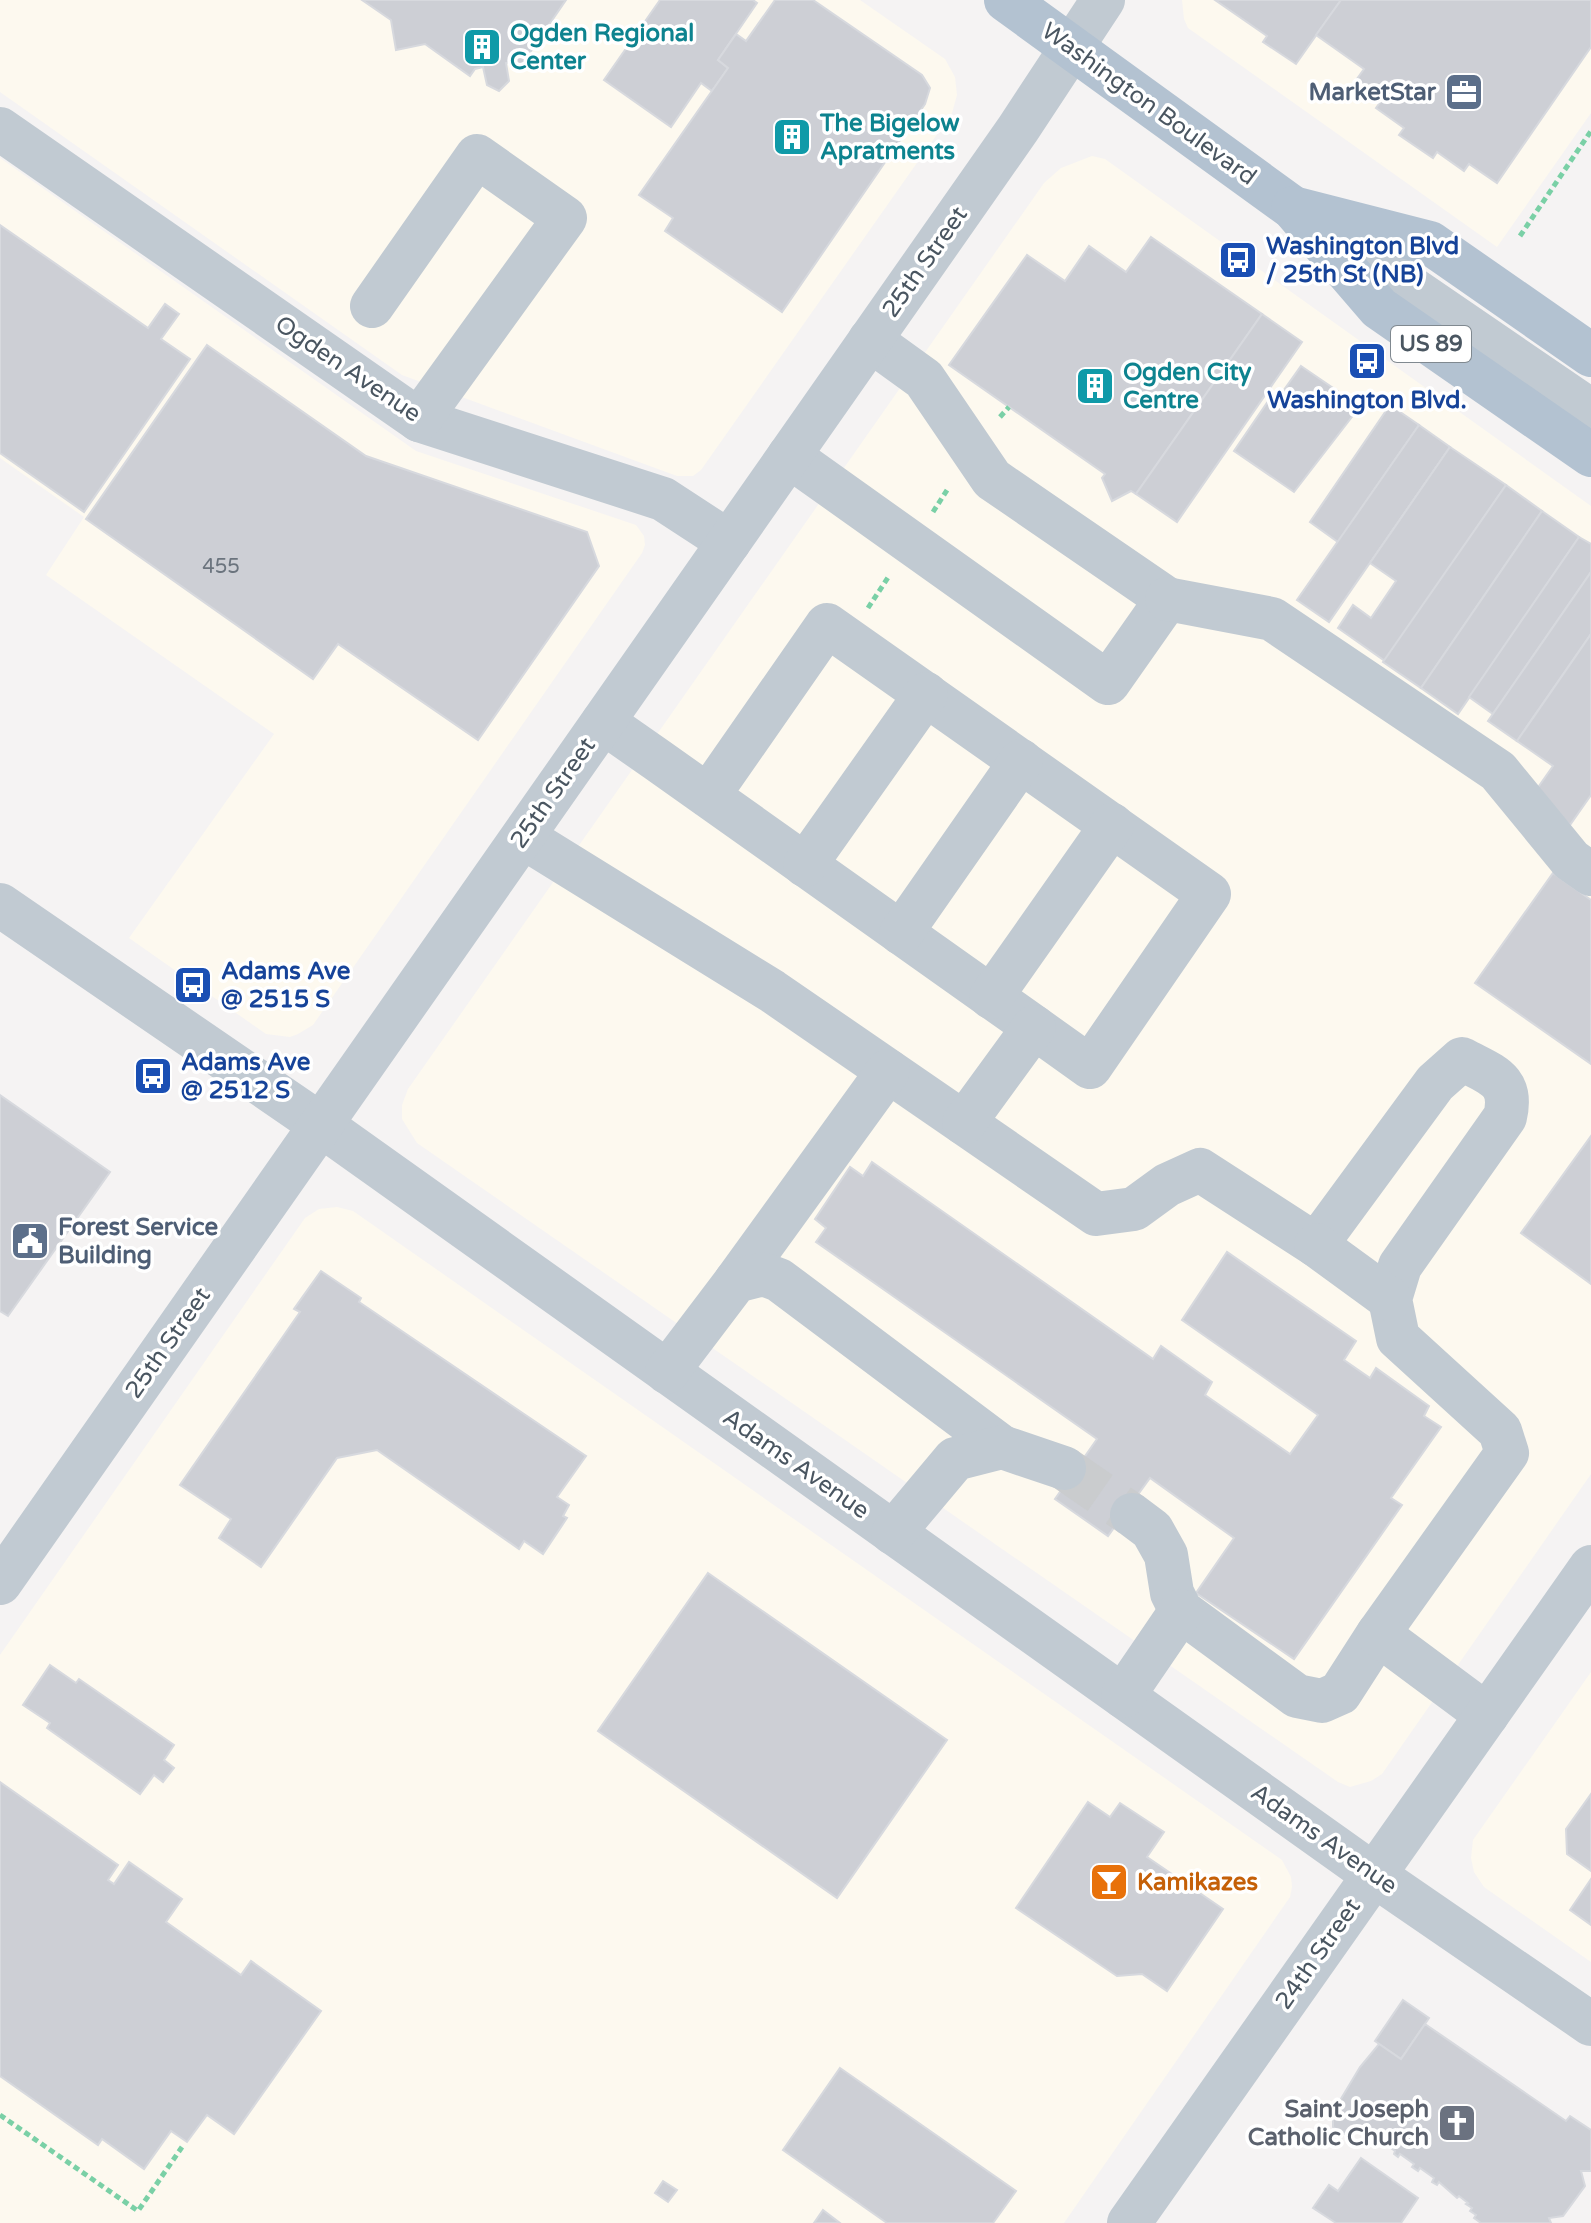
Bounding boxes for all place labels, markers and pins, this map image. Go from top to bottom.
place label: Ogden Regional Center [510,19,694,76]
building icon: Ogden Regional Center [461,26,503,68]
office icon: MarketStar [1443,71,1485,113]
place label: MarketStar [1308,78,1437,107]
place label: The Bigelow Apratments [819,109,959,166]
building icon: The Bigelow Apratments [771,116,813,158]
place label: Washington Blvd / 25th St (NB) [1266,232,1459,289]
bus stop icon: Washington Blvd / 25th St (NB) [1217,239,1259,281]
bus stop icon: Washington Blvd. [1346,340,1388,382]
place label: Ogden City Centre [1123,358,1251,415]
building icon: Ogden City Centre [1074,365,1116,407]
place label: Washington Blvd. [1267,386,1467,415]
place label: Adams Ave @ 2515 S [221,957,351,1014]
bus stop icon: Adams Ave @ 2515 S [172,964,214,1006]
place label: Adams Ave @ 2512 S [181,1048,311,1105]
bus stop icon: Adams Ave @ 2512 S [132,1055,174,1097]
place label: Forest Service Building [58,1213,218,1270]
public building icon: Forest Service Building [9,1220,51,1262]
bar icon: Kamikazes [1088,1861,1130,1903]
place label: Kamikazes [1137,1868,1258,1897]
place label: Saint Joseph Catholic Church [1248,2095,1429,2152]
church icon: Saint Joseph Catholic Church [1436,2102,1478,2144]

